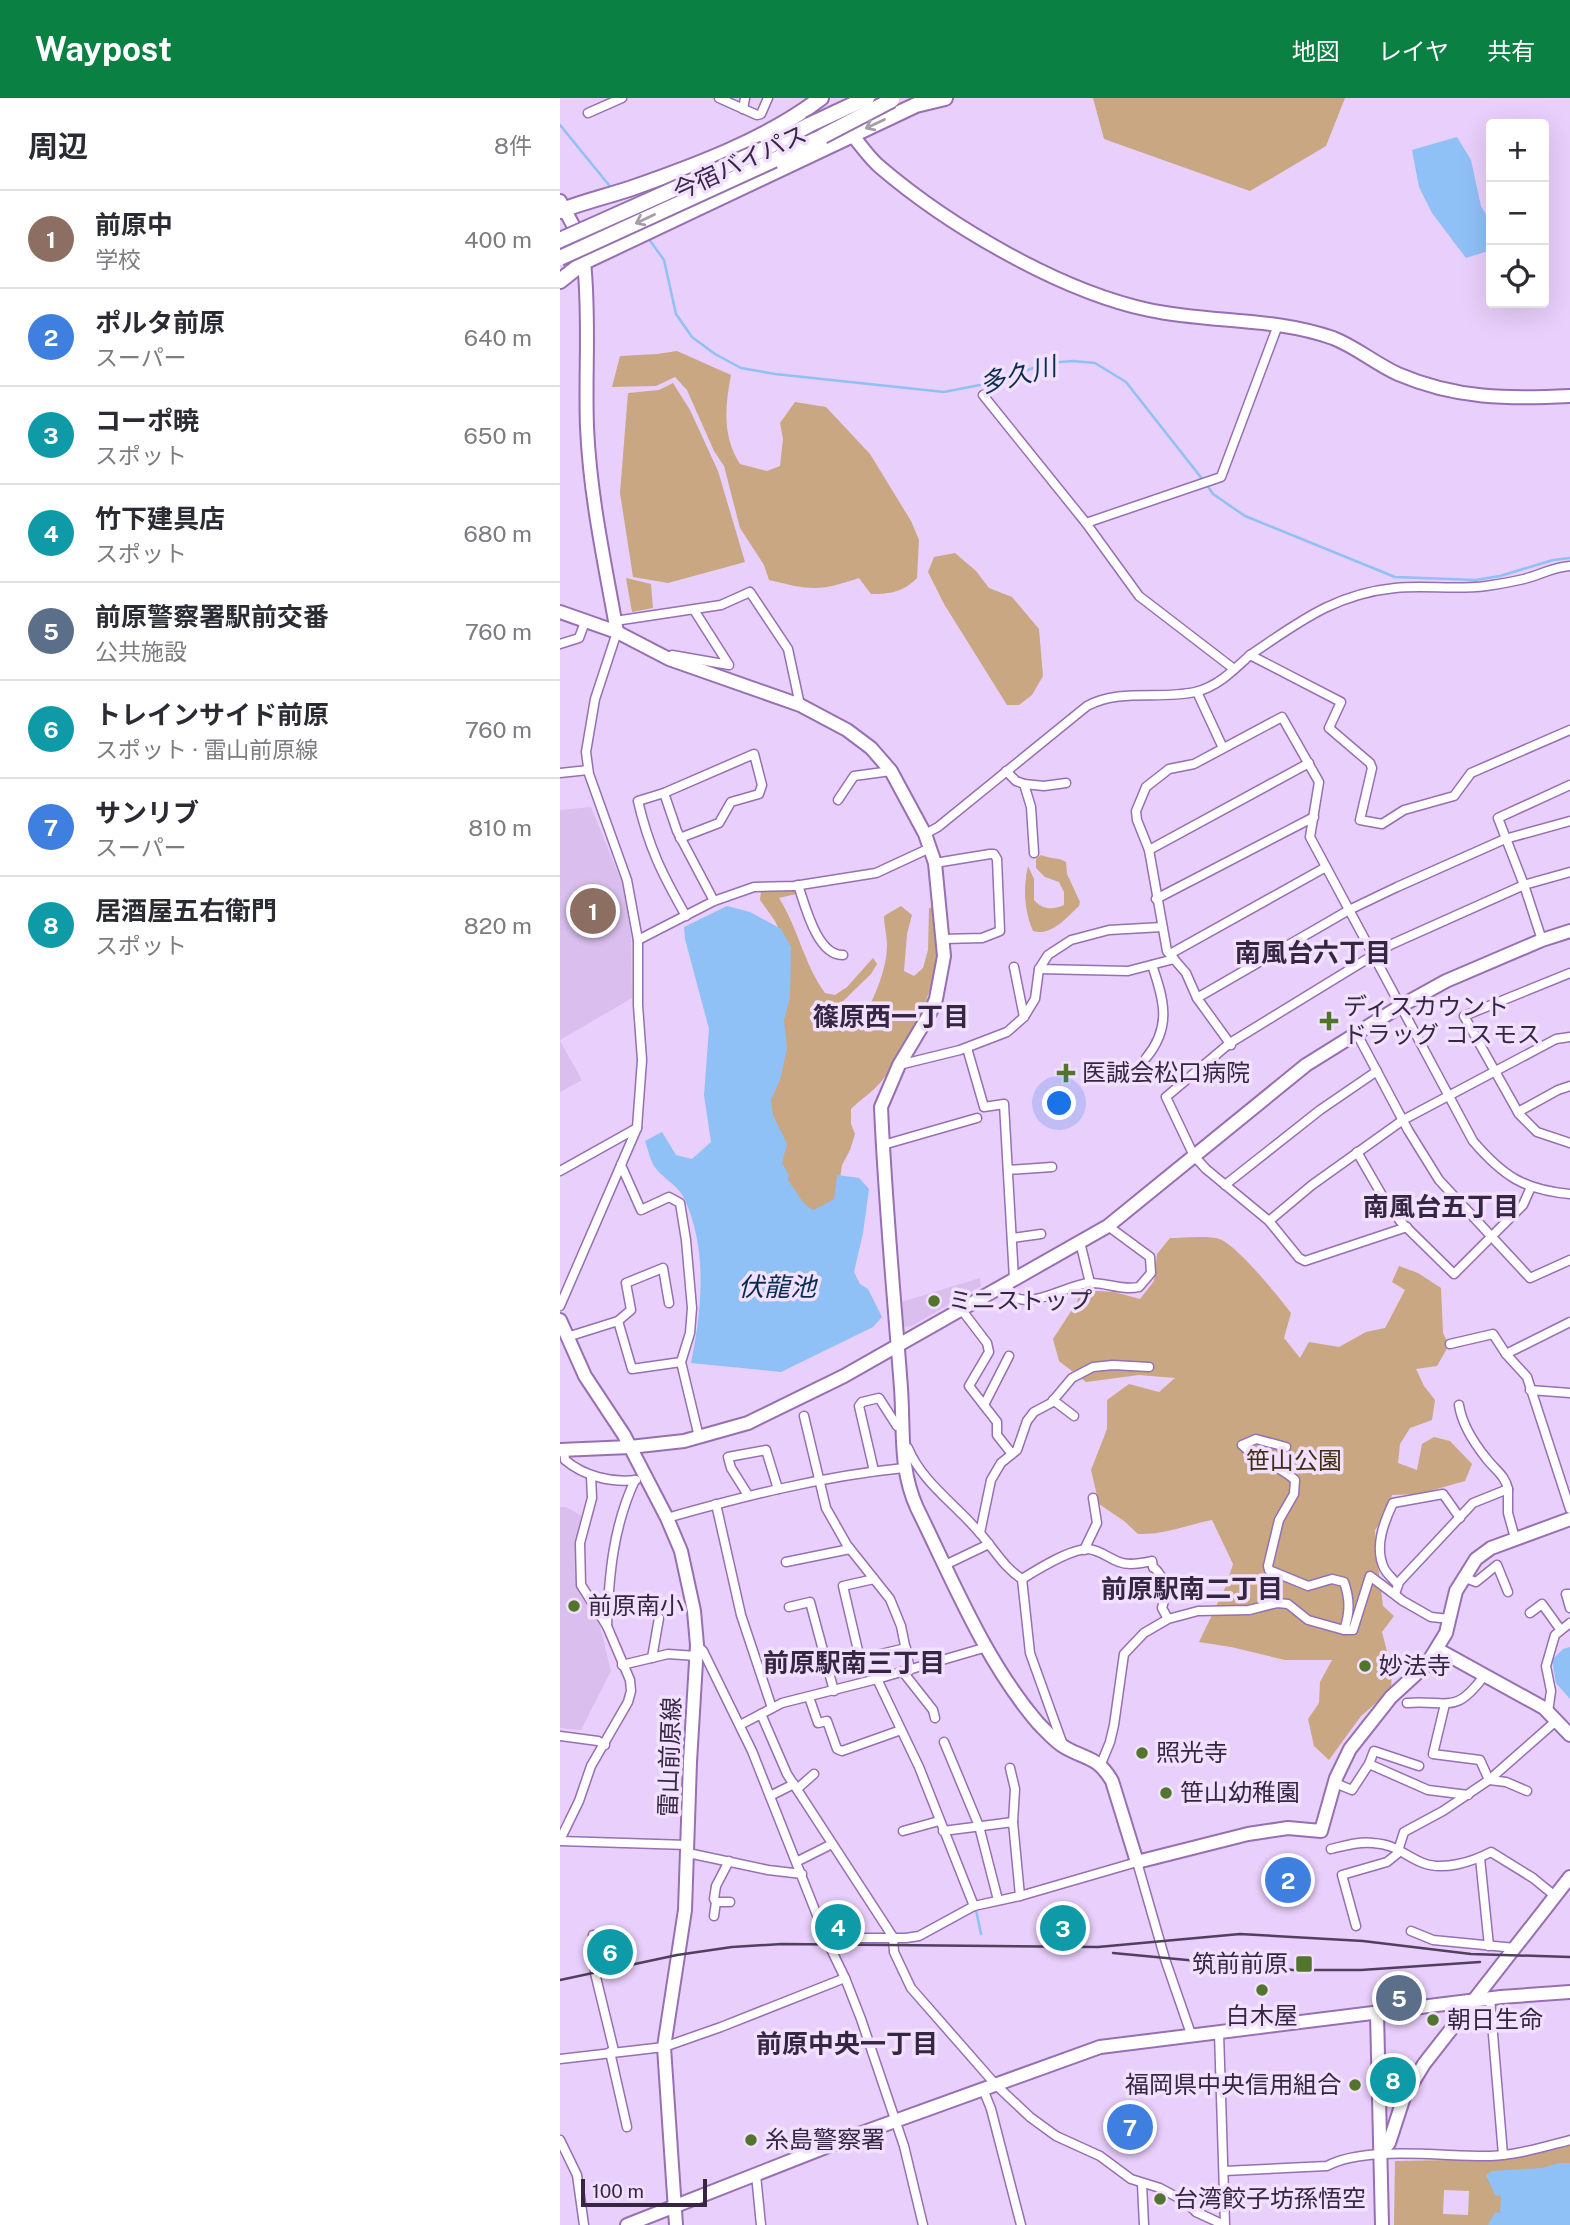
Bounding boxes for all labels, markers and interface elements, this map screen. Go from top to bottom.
text: Waypost [35,30,172,68]
text: 地図 [1292,37,1340,65]
text: レイヤ [1378,37,1449,65]
text: 共有 [1487,37,1535,65]
one-way arrow [865,118,886,131]
street label: 今宿バイパス [669,119,811,205]
map controls [1486,119,1549,308]
button: + [1486,119,1549,182]
text: 周辺 [28,128,88,164]
text: 8件 [494,132,532,159]
button: − [1486,182,1549,245]
text: 前原中 [95,209,173,240]
one-way arrow [635,213,656,226]
text: 1 [46,226,56,253]
text: 400 m [464,226,532,253]
button: locate [1486,245,1549,308]
text: 学校 [95,246,141,273]
text: ポルタ前原 [95,307,225,338]
text: 2 [44,324,58,351]
text: 640 m [464,324,532,351]
text: スーパー [95,344,187,371]
water label: 多久川 [976,349,1062,399]
text: コーポ暁 [95,405,199,436]
text: 3 [43,422,59,449]
text: 650 m [463,422,532,449]
text: スポット [95,442,187,469]
text: 竹下建具店 [95,503,225,534]
text: 4 [43,520,59,547]
text: 680 m [464,520,532,547]
text: スポット [95,540,187,567]
text: 前原警察署駅前交番 [95,601,329,632]
text: 5 [43,618,59,645]
text: 760 m [465,618,532,645]
text: 公共施設 [95,638,187,665]
text: トレインサイド前原 [95,699,329,730]
text: 6 [43,716,59,743]
text: 760 m [465,716,532,743]
text: スポット · 雷山前原線 [95,736,318,763]
text: サンリブ [95,797,199,828]
text: 7 [44,814,58,841]
text: 810 m [468,814,532,841]
text: スーパー [95,834,187,861]
pin: 1 [570,885,616,937]
text: 居酒屋五右衛門 [95,895,277,926]
text: 8 [43,912,59,939]
text: 820 m [464,912,532,939]
text: スポット [95,932,187,959]
district label: 南風台六丁目 [1235,937,1391,968]
place label: ディスカウント ドラッグ コスモス [1343,992,1541,1048]
district label: 篠原西一丁目 [813,1001,969,1032]
marker: ディスカウント ドラッグ コスモス [1321,1013,1337,1029]
place label: 医誠会松口病院 [1082,1058,1250,1086]
marker: 医誠会松口病院 [1056,1063,1076,1083]
your location [1042,1086,1076,1120]
district label: 南風台五丁目 [1363,1191,1519,1222]
water label: 伏龍池 [738,1271,819,1302]
place label: ミニストップ [948,1286,1092,1314]
marker: ミニストップ [926,1293,942,1309]
park label: 笹山公園 [1246,1446,1342,1474]
district label: 前原駅南二丁目 [1101,1573,1283,1604]
place label: 前原南小 [588,1591,684,1619]
marker: 前原南小 [566,1598,582,1614]
district label: 前原駅南三丁目 [763,1647,945,1678]
place label: 妙法寺 [1379,1651,1451,1679]
marker: 妙法寺 [1357,1658,1373,1674]
street label: 雷山前原線 [653,1697,685,1817]
place label: 照光寺 [1156,1738,1228,1766]
marker: 照光寺 [1134,1745,1150,1761]
place label: 笹山幼稚園 [1180,1778,1300,1806]
marker: 笹山幼稚園 [1158,1785,1174,1801]
pin: 2 [1265,1854,1311,1906]
pin: 4 [815,1901,861,1953]
pin: 3 [1040,1902,1086,1954]
pin: 6 [587,1926,633,1978]
place label: 筑前前原 [1192,1949,1288,1977]
marker: 筑前前原 [1294,1954,1314,1974]
pin: 5 [1376,1972,1422,2024]
marker: 白木屋 [1254,1982,1270,1998]
place label: 白木屋 [1226,2001,1298,2029]
place label: 朝日生命 [1447,2005,1543,2033]
marker: 朝日生命 [1425,2012,1441,2028]
district label: 前原中央一丁目 [756,2028,938,2059]
pin: 8 [1370,2054,1416,2106]
place label: 福岡県中央信用組合 [1125,2070,1341,2098]
marker: 福岡県中央信用組合 [1347,2077,1363,2093]
pin: 7 [1107,2101,1153,2153]
place label: 糸島警察署 [765,2125,885,2153]
marker: 糸島警察署 [743,2132,759,2148]
scale bar [581,2176,707,2208]
text: 100 m [592,2180,644,2202]
place label: 台湾餃子坊孫悟空 [1174,2184,1366,2212]
marker: 台湾餃子坊孫悟空 [1152,2191,1168,2207]

